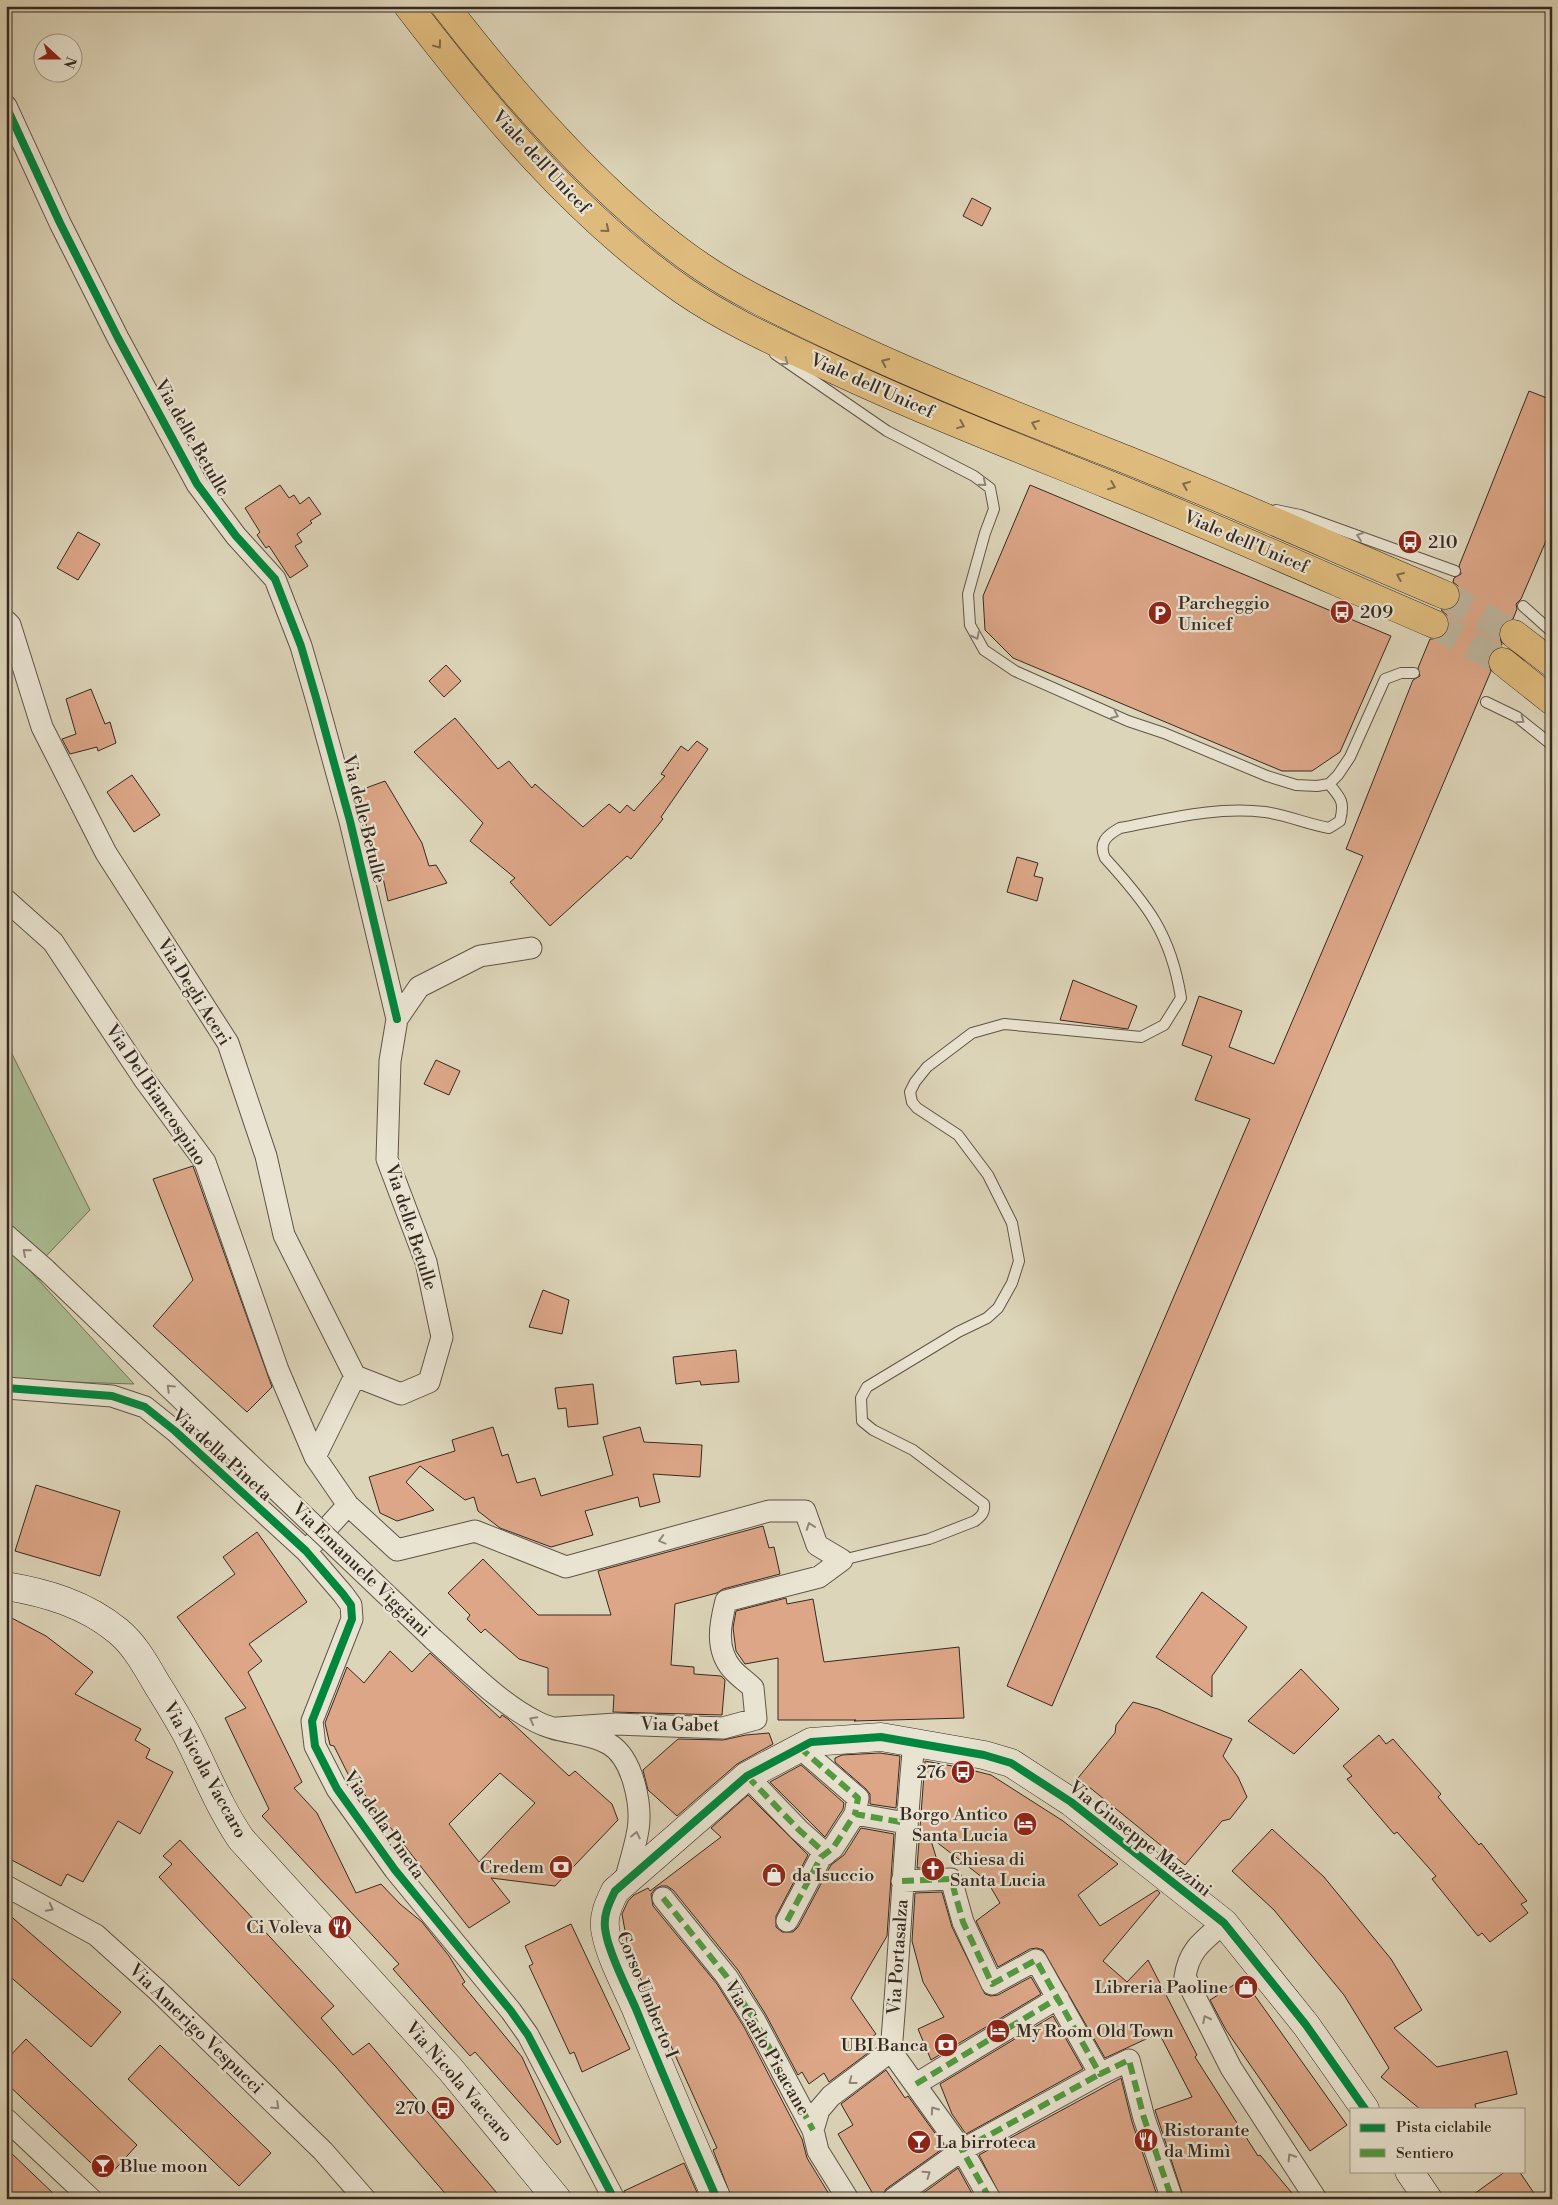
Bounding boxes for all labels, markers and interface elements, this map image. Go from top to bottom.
north arrow [32,32,82,82]
one-way arrow [432,39,440,48]
text: N [59,54,80,71]
street label: Viale dell'Unicef [486,105,596,220]
one-way arrow [600,224,609,232]
street label: Viale dell'Unicef [806,348,939,424]
one-way arrow [779,356,788,364]
one-way arrow [882,358,891,368]
street label: Via delle Betulle [149,374,235,501]
one-way arrow [956,419,965,430]
one-way arrow [1031,420,1040,430]
one-way arrow [977,477,986,485]
one-way arrow [1107,480,1115,490]
one-way arrow [1182,480,1191,491]
street label: Viale dell'Unicef [1179,505,1313,579]
bus stop icon: 210 [1397,529,1423,555]
place label: 210 [1428,531,1458,554]
one-way arrow [1356,532,1365,542]
one-way arrow [1396,572,1405,583]
place label: Parcheggio Unicef [1178,592,1270,636]
bus stop icon: 209 [1329,599,1355,625]
parking icon: Parcheggio Unicef [1147,600,1173,626]
place label: 209 [1360,601,1393,624]
one-way arrow [970,631,980,640]
one-way arrow [1110,709,1119,720]
one-way arrow [1515,714,1525,723]
street label: Via delle Betulle [337,751,391,886]
street label: Via Degli Aceri [151,933,236,1050]
street label: Via Del Biancospino [100,1019,212,1170]
street label: Via delle Betulle [379,1160,442,1293]
one-way arrow [23,1249,32,1258]
one-way arrow [167,1385,176,1394]
street label: Via della Pineta [166,1403,278,1507]
street label: Via Emanuele Viggiani [286,1497,435,1642]
one-way arrow [806,1522,816,1531]
one-way arrow [658,1534,667,1545]
street label: Via Nicola Vaccaro [157,1697,252,1842]
street label: Via Gabet [639,1713,720,1737]
one-way arrow [529,1716,538,1726]
bus stop icon: 276 [950,1759,976,1785]
place label: 276 [916,1761,946,1784]
street label: Via della Pineta [338,1765,430,1884]
street label: Via Giuseppe Mazzini [1063,1775,1216,1902]
place label: Borgo Antico Santa Lucia [899,1803,1009,1847]
hotel icon: Borgo Antico Santa Lucia [1012,1811,1038,1837]
one-way arrow [631,1830,641,1839]
place label: Chiesa di Santa Lucia [950,1848,1047,1892]
bank icon: Credem [548,1854,574,1880]
place label: Credem [480,1856,544,1879]
church icon: Chiesa di Santa Lucia [920,1856,946,1882]
shop icon: da Isuccio [761,1862,787,1888]
place label: da Isuccio [792,1864,874,1887]
street label: Via Portasalza [882,1897,914,2017]
one-way arrow [44,1902,53,1912]
restaurant icon: Ci Voleva [327,1914,353,1940]
place label: Ci Voleva [246,1916,323,1939]
street label: Corso Umberto I [611,1928,683,2062]
street label: Via Amerigo Vespucci [123,1958,268,2099]
shop icon: Libreria Paoline [1233,1974,1259,2000]
street label: Via Carlo Pisacane [719,1976,815,2120]
place label: Libreria Paoline [1095,1976,1228,1999]
one-way arrow [1202,2015,1212,2024]
street label: Via Nicola Vaccaro [400,2016,518,2147]
hotel icon: My Room Old Town [985,2018,1011,2044]
place label: My Room Old Town [1016,2020,1174,2043]
bank icon: UBI Banca [933,2032,959,2058]
place label: UBI Banca [841,2034,929,2057]
one-way arrow [849,2075,858,2083]
bus stop icon: 270 [430,2095,456,2121]
place label: 270 [395,2097,426,2120]
one-way arrow [271,2100,280,2109]
one-way arrow [931,2106,940,2116]
legend [1350,2108,1526,2172]
text: Pista ciclabile [1396,2118,1492,2137]
place label: Ristorante da Mimì [1164,2119,1250,2163]
restaurant icon: Ristorante da Mimì [1133,2127,1159,2153]
bar icon: La birroteca [906,2129,932,2155]
place label: La birroteca [936,2131,1037,2154]
text: Sentiero [1396,2144,1454,2163]
bar icon: Blue moon [90,2153,116,2179]
one-way arrow [1287,2154,1297,2163]
place label: Blue moon [119,2155,208,2178]
one-way arrow [921,2171,931,2180]

